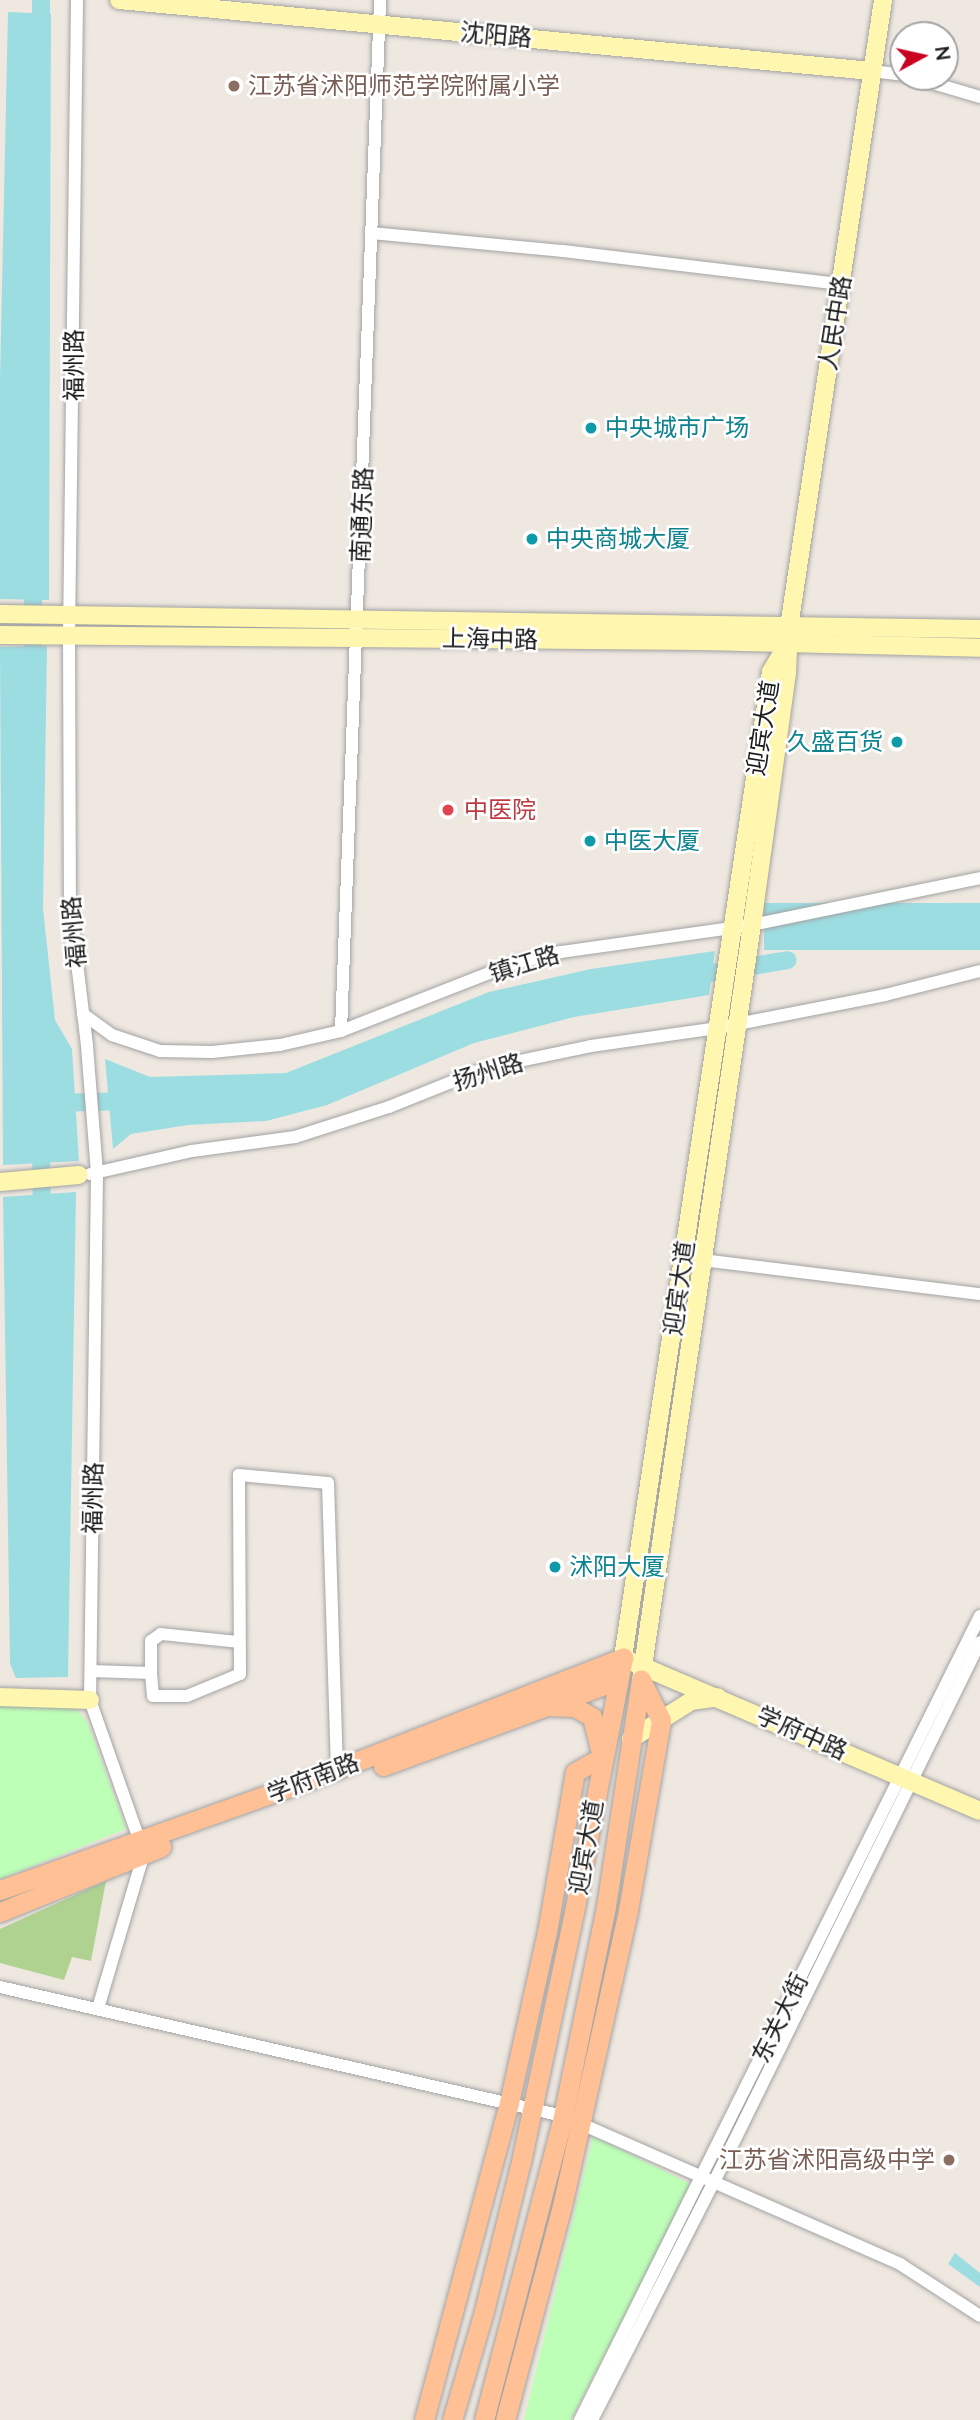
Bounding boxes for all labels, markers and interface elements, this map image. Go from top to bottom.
street label: 沈阳路 [459,18,533,52]
north arrow [889,21,959,91]
text: N [930,45,956,62]
place label: 江苏省沭阳师范学院附属小学 [248,72,560,100]
marker: 江苏省沭阳师范学院附属小学 [226,78,242,94]
street label: 人民中路 [813,273,857,373]
street label: 福州路 [60,329,88,401]
place label: 中央城市广场 [605,414,749,442]
marker: 中央城市广场 [583,420,599,436]
street label: 南通东路 [346,467,378,563]
place label: 中央商城大厦 [546,525,690,553]
marker: 中央商城大厦 [524,531,540,547]
street label: 上海中路 [442,624,538,654]
street label: 迎宾大道 [741,678,785,778]
place label: 久盛百货 [787,728,883,756]
marker: 久盛百货 [889,734,905,750]
place label: 中医院 [464,796,536,824]
marker: 中医院 [438,800,458,820]
place label: 中医大厦 [604,827,700,855]
marker: 中医大厦 [582,833,598,849]
street label: 福州路 [57,895,91,969]
street label: 镇江路 [485,940,563,988]
street label: 扬州路 [449,1048,527,1096]
street label: 迎宾大道 [658,1238,700,1338]
street label: 福州路 [78,1462,108,1534]
place label: 沭阳大厦 [569,1553,665,1581]
marker: 沭阳大厦 [547,1559,563,1575]
street label: 学府中路 [752,1700,852,1766]
street label: 学府南路 [263,1747,363,1809]
street label: 迎宾大道 [563,1797,609,1897]
street label: 东关大街 [746,1969,814,2067]
place label: 江苏省沭阳高级中学 [719,2146,935,2174]
marker: 江苏省沭阳高级中学 [941,2152,957,2168]

